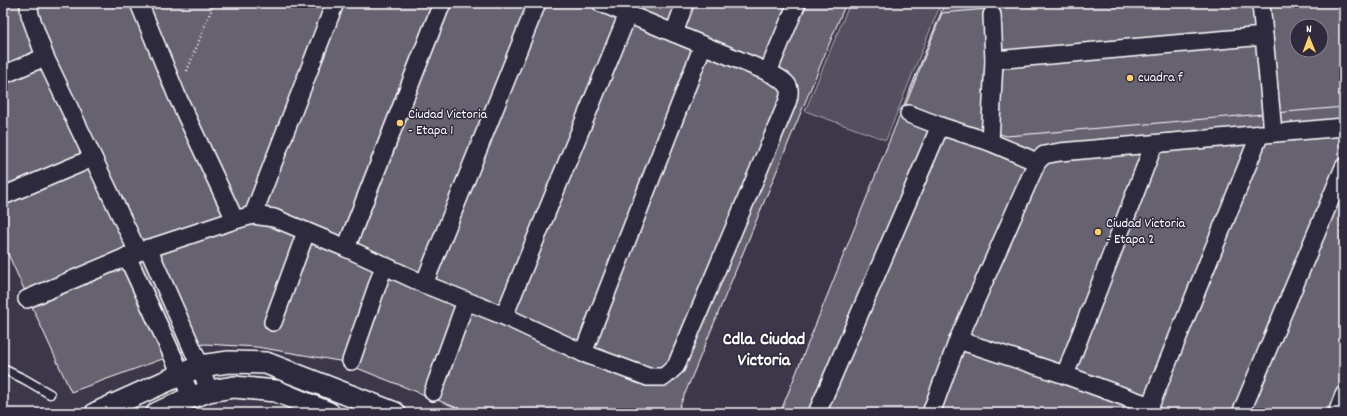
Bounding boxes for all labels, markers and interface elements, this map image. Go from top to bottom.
north arrow [1289,18,1329,58]
text: N [1306,22,1312,38]
place label: cuadra f [1138,68,1184,88]
marker: cuadra f [1125,73,1135,83]
place label: Ciudad Victoria - Etapa 1 [408,105,487,141]
marker: Ciudad Victoria - Etapa 1 [395,118,405,128]
place label: Ciudad Victoria - Etapa 2 [1106,214,1185,250]
marker: Ciudad Victoria - Etapa 2 [1093,227,1103,237]
district label: Cdla. Ciudad Victoria [723,328,805,374]

